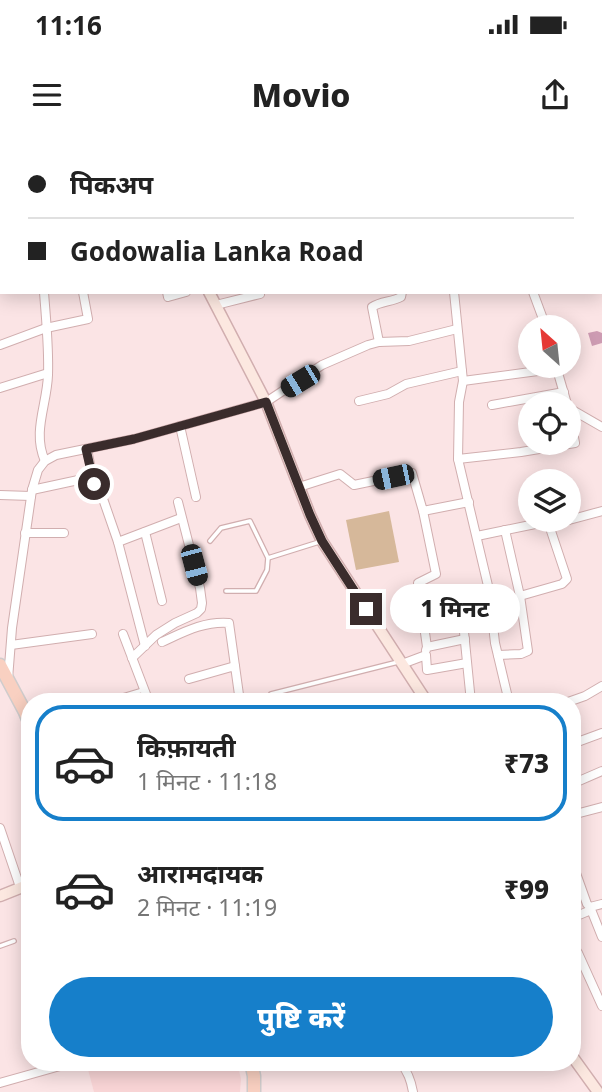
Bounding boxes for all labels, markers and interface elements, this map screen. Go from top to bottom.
text: 11:16 [35,7,102,43]
text: Movio [251,73,351,116]
icon: menu [28,76,66,114]
icon: share [536,76,574,114]
text: पिकअप [70,166,153,202]
text: Godowalia Lanka Road [70,233,364,269]
north arrow [518,315,581,378]
map controls [518,315,581,532]
car [277,361,324,401]
button: locate [518,392,581,455]
car [371,462,416,492]
route start [78,468,110,500]
button: layers [518,469,581,532]
car [179,542,210,588]
callout: 1 मिनट [390,584,520,634]
text: 1 मिनट [421,592,489,624]
route end [350,593,382,625]
text: किफ़ायती [137,729,236,765]
icon: car [53,732,116,795]
text: ₹73 [504,745,549,781]
text: 1 मिनट · 11:18 [137,765,277,797]
text: आरामदायक [137,855,263,891]
icon: car [53,858,116,921]
text: ₹99 [504,871,549,907]
text: 2 मिनट · 11:19 [137,891,277,923]
button: पुष्टि करें [49,977,553,1057]

